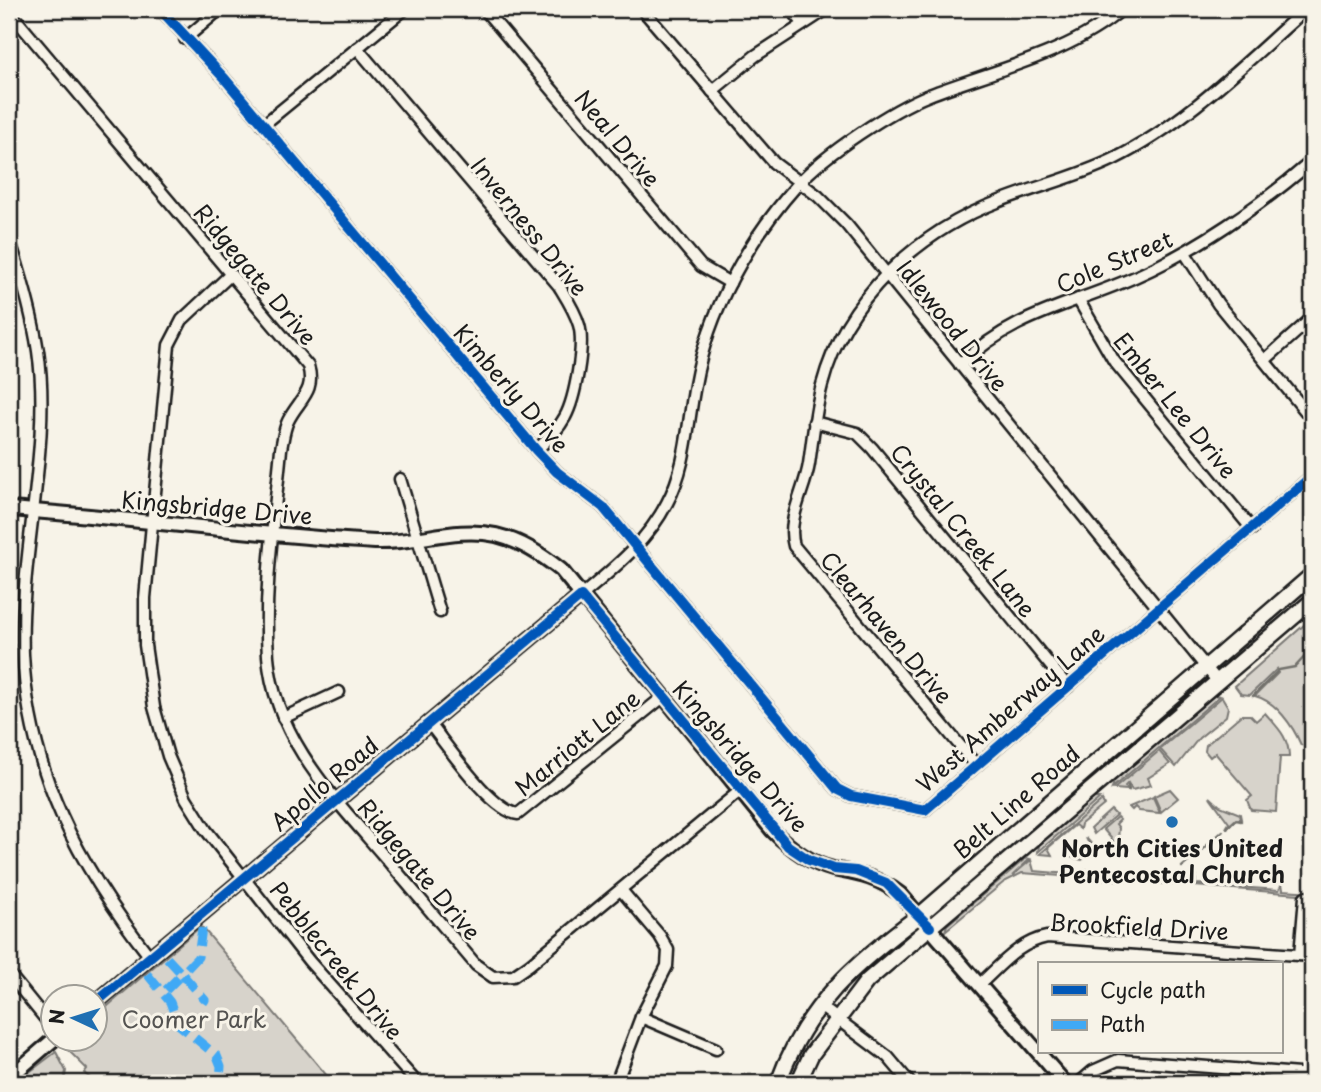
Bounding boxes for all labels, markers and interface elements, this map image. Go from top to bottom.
street label: Neal Drive [567,82,669,194]
street label: Inverness Drive [463,149,597,303]
street label: Ridgegate Drive [186,196,326,352]
street label: Cole Street [1050,221,1178,301]
street label: Idlewood Drive [889,251,1017,399]
street label: Kimberly Drive [446,316,578,460]
street label: Ember Lee Drive [1106,324,1246,486]
street label: Crystal Creek Lane [883,435,1045,625]
street label: Kingsbridge Drive [120,481,314,533]
street label: Clearhaven Drive [813,543,961,711]
street label: West Amberway Lane [908,616,1112,800]
street label: Kingsbridge Drive [665,672,817,840]
street label: Marriott Lane [507,680,647,804]
street label: Apollo Road [262,727,386,839]
street label: Belt Line Road [945,736,1087,866]
street label: Ridgegate Drive [350,791,490,947]
marker: North Cities United Pentecostal Church [1164,814,1180,830]
place label: North Cities United Pentecostal Church [1059,830,1285,891]
street label: Pebblecreek Drive [262,873,412,1047]
street label: Brookfield Drive [1048,904,1230,948]
legend [1038,962,1282,1054]
text: Cycle path [1100,973,1206,1005]
north arrow [38,984,108,1054]
park label: Coomer Park [122,1001,266,1036]
text: Path [1100,1007,1145,1039]
text: N [42,1008,71,1025]

